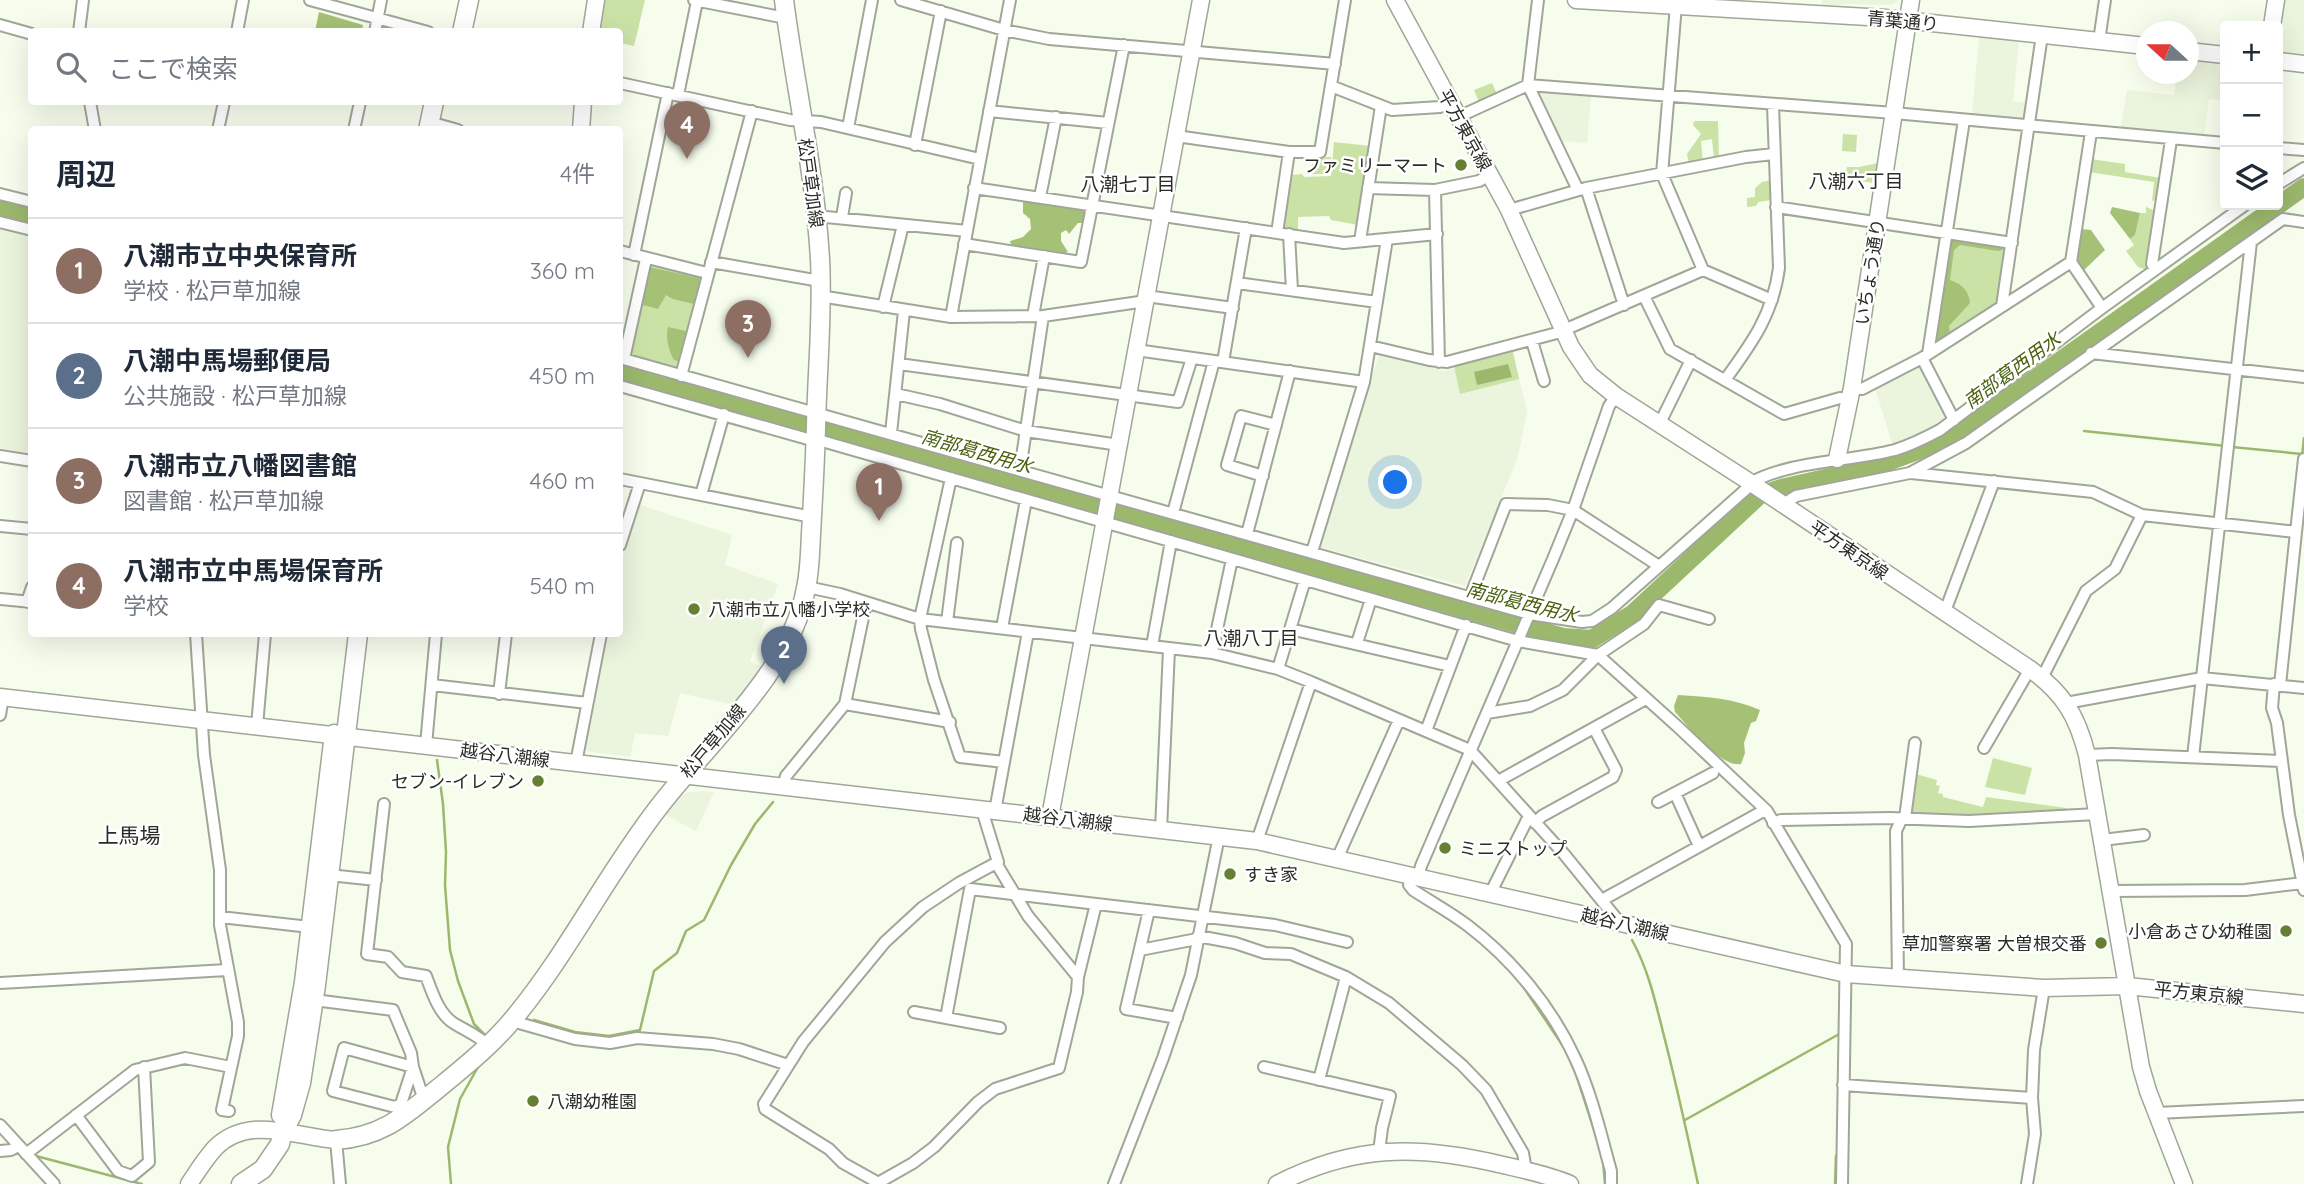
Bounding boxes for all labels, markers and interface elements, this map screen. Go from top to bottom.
street label: 青葉通り [1866,6,1940,36]
north arrow [2136,21,2199,84]
map controls [2220,21,2283,210]
button: + [2220,21,2283,84]
search box [28,28,623,105]
icon: search [52,48,90,86]
text: ここで検索 [108,52,238,85]
button: − [2220,84,2283,147]
street label: 平方東京線 [1433,85,1497,175]
pin: 4 [664,101,710,159]
street label: 松戸草加線 [793,137,829,229]
button: layers [2220,147,2283,210]
place label: ファミリーマート [1303,154,1447,177]
text: 周辺 [56,155,116,193]
marker: ファミリーマート [1453,157,1469,173]
text: 4件 [560,159,595,188]
district label: 八潮六丁目 [1808,169,1904,193]
district label: 八潮七丁目 [1080,172,1176,196]
street label: いちょう通り [1850,217,1890,327]
text: 八潮市立中央保育所 [123,239,357,272]
text: 1 [75,256,83,285]
text: 360 m [530,256,595,285]
text: 学校 · 松戸草加線 [123,276,301,305]
pin: 3 [725,300,771,358]
water label: 南部葛西用水 [1959,326,2067,413]
text: 八潮中馬場郵便局 [123,344,331,377]
text: 2 [72,361,86,390]
text: 450 m [529,361,595,390]
text: 公共施設 · 松戸草加線 [123,381,347,410]
water label: 南部葛西用水 [919,424,1037,479]
text: 八潮市立八幡図書館 [123,449,357,482]
pin: 1 [856,463,902,521]
your location [1378,465,1412,499]
text: 3 [73,466,85,495]
text: 460 m [530,466,595,495]
text: 図書館 · 松戸草加線 [123,486,324,515]
street label: 平方東京線 [1805,515,1893,585]
text: 八潮市立中馬場保育所 [123,554,383,587]
text: 4 [72,571,86,600]
text: 540 m [529,571,595,600]
water label: 南部葛西用水 [1464,577,1582,628]
text: 学校 [123,591,169,620]
place label: 八潮市立八幡小学校 [708,598,870,621]
marker: 八潮市立八幡小学校 [686,601,702,617]
pin: 2 [761,626,807,684]
district label: 八潮八丁目 [1203,626,1299,650]
street label: 松戸草加線 [675,699,751,783]
street label: 越谷八潮線 [459,738,551,772]
place label: セブン-イレブン [391,770,524,793]
marker: セブン-イレブン [530,773,546,789]
street label: 越谷八潮線 [1022,802,1114,836]
district label: 上馬場 [98,822,161,848]
place label: ミニストップ [1459,837,1567,860]
marker: ミニストップ [1437,840,1453,856]
place label: すき家 [1244,863,1298,886]
marker: すき家 [1222,866,1238,882]
street label: 越谷八潮線 [1579,903,1671,945]
place label: 小倉あさひ幼稚園 [2128,920,2272,943]
marker: 小倉あさひ幼稚園 [2278,923,2294,939]
place label: 草加警察署 大曽根交番 [1902,932,2087,955]
marker: 草加警察署 大曽根交番 [2093,935,2109,951]
street label: 平方東京線 [2153,977,2245,1009]
place label: 八潮幼稚園 [547,1090,637,1113]
marker: 八潮幼稚園 [525,1093,541,1109]

